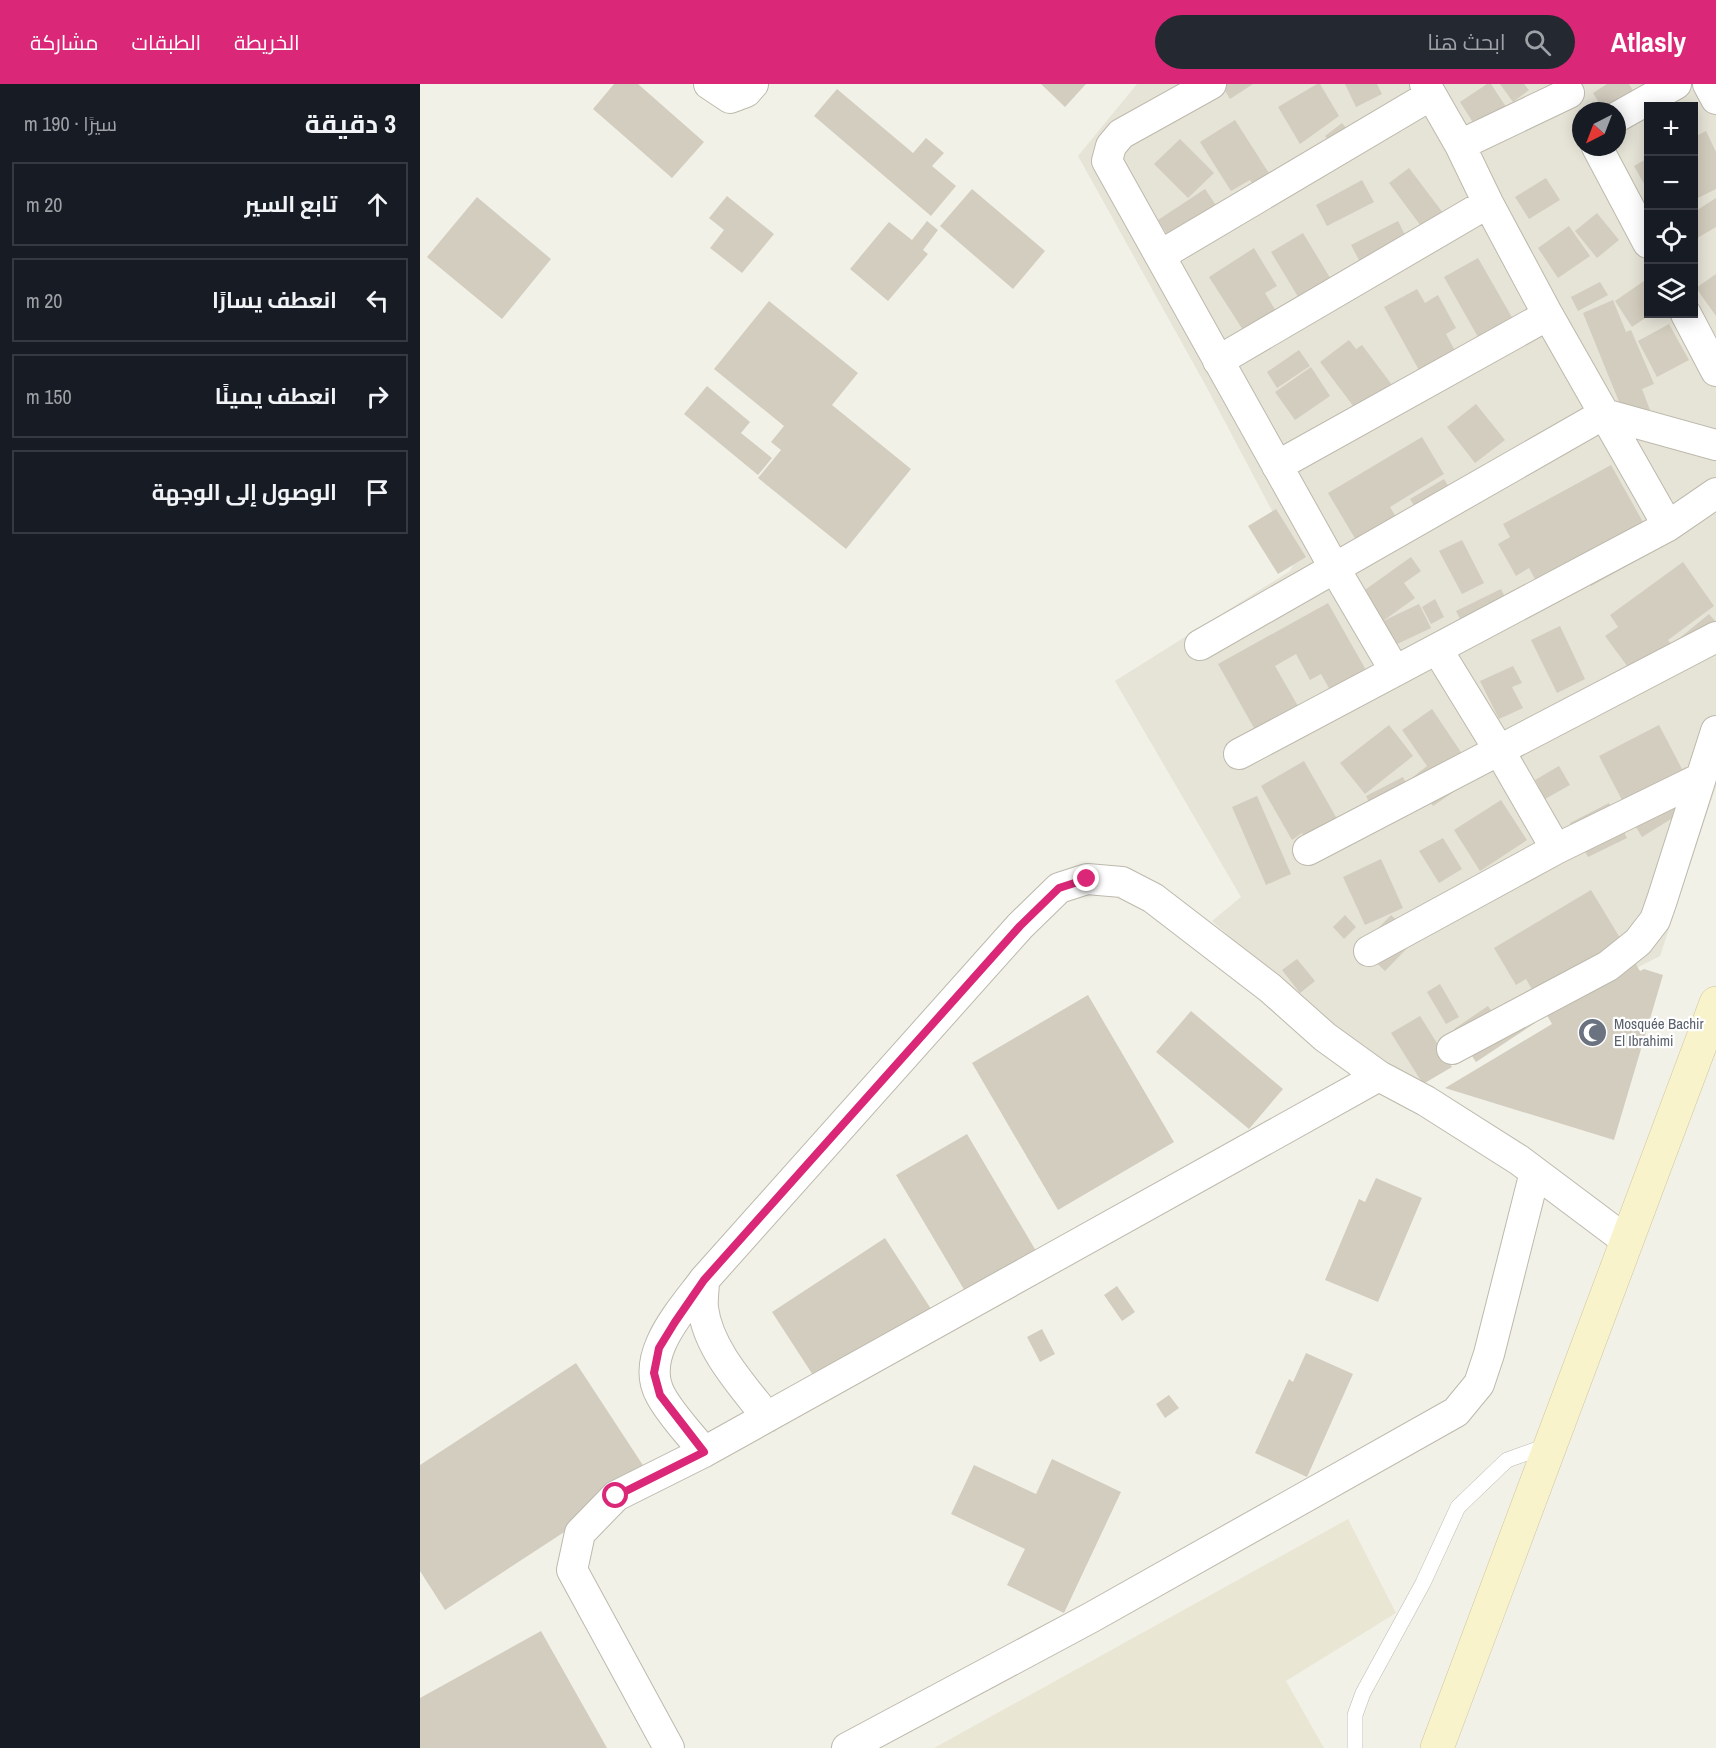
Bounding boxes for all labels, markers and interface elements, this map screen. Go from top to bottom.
search box [1155,15,1575,69]
text: Atlasly [1611,23,1686,61]
icon: search [1521,26,1554,59]
text: ابحث هنا [1427,27,1506,57]
text: مشاركة [30,28,99,57]
text: الطبقات [132,28,201,57]
text: الخريطة [234,28,300,57]
north arrow [1572,102,1626,156]
map controls [1644,102,1698,318]
button: + [1644,102,1698,156]
text: 3 دقيقة [305,106,396,141]
text: سيرًا · 190 m [24,110,117,137]
button: − [1644,156,1698,210]
icon: ahead [361,188,394,221]
text: تابع السير [245,189,337,219]
text: 20 m [26,191,62,218]
button: locate [1644,210,1698,264]
button: layers [1644,264,1698,318]
icon: left [361,284,394,317]
text: انعطف يسارًا [212,285,337,315]
text: 20 m [26,287,62,314]
icon: right [361,380,394,413]
text: انعطف يمينًا [215,381,337,411]
text: 150 m [26,383,72,410]
icon: arrive [361,476,394,509]
text: الوصول إلى الوجهة [152,477,337,507]
route end [1073,865,1099,891]
place label: Mosquée Bachir El Ibrahimi [1614,1013,1704,1051]
mosque icon: Mosquée Bachir El Ibrahimi [1577,1016,1609,1048]
route start [602,1482,628,1508]

